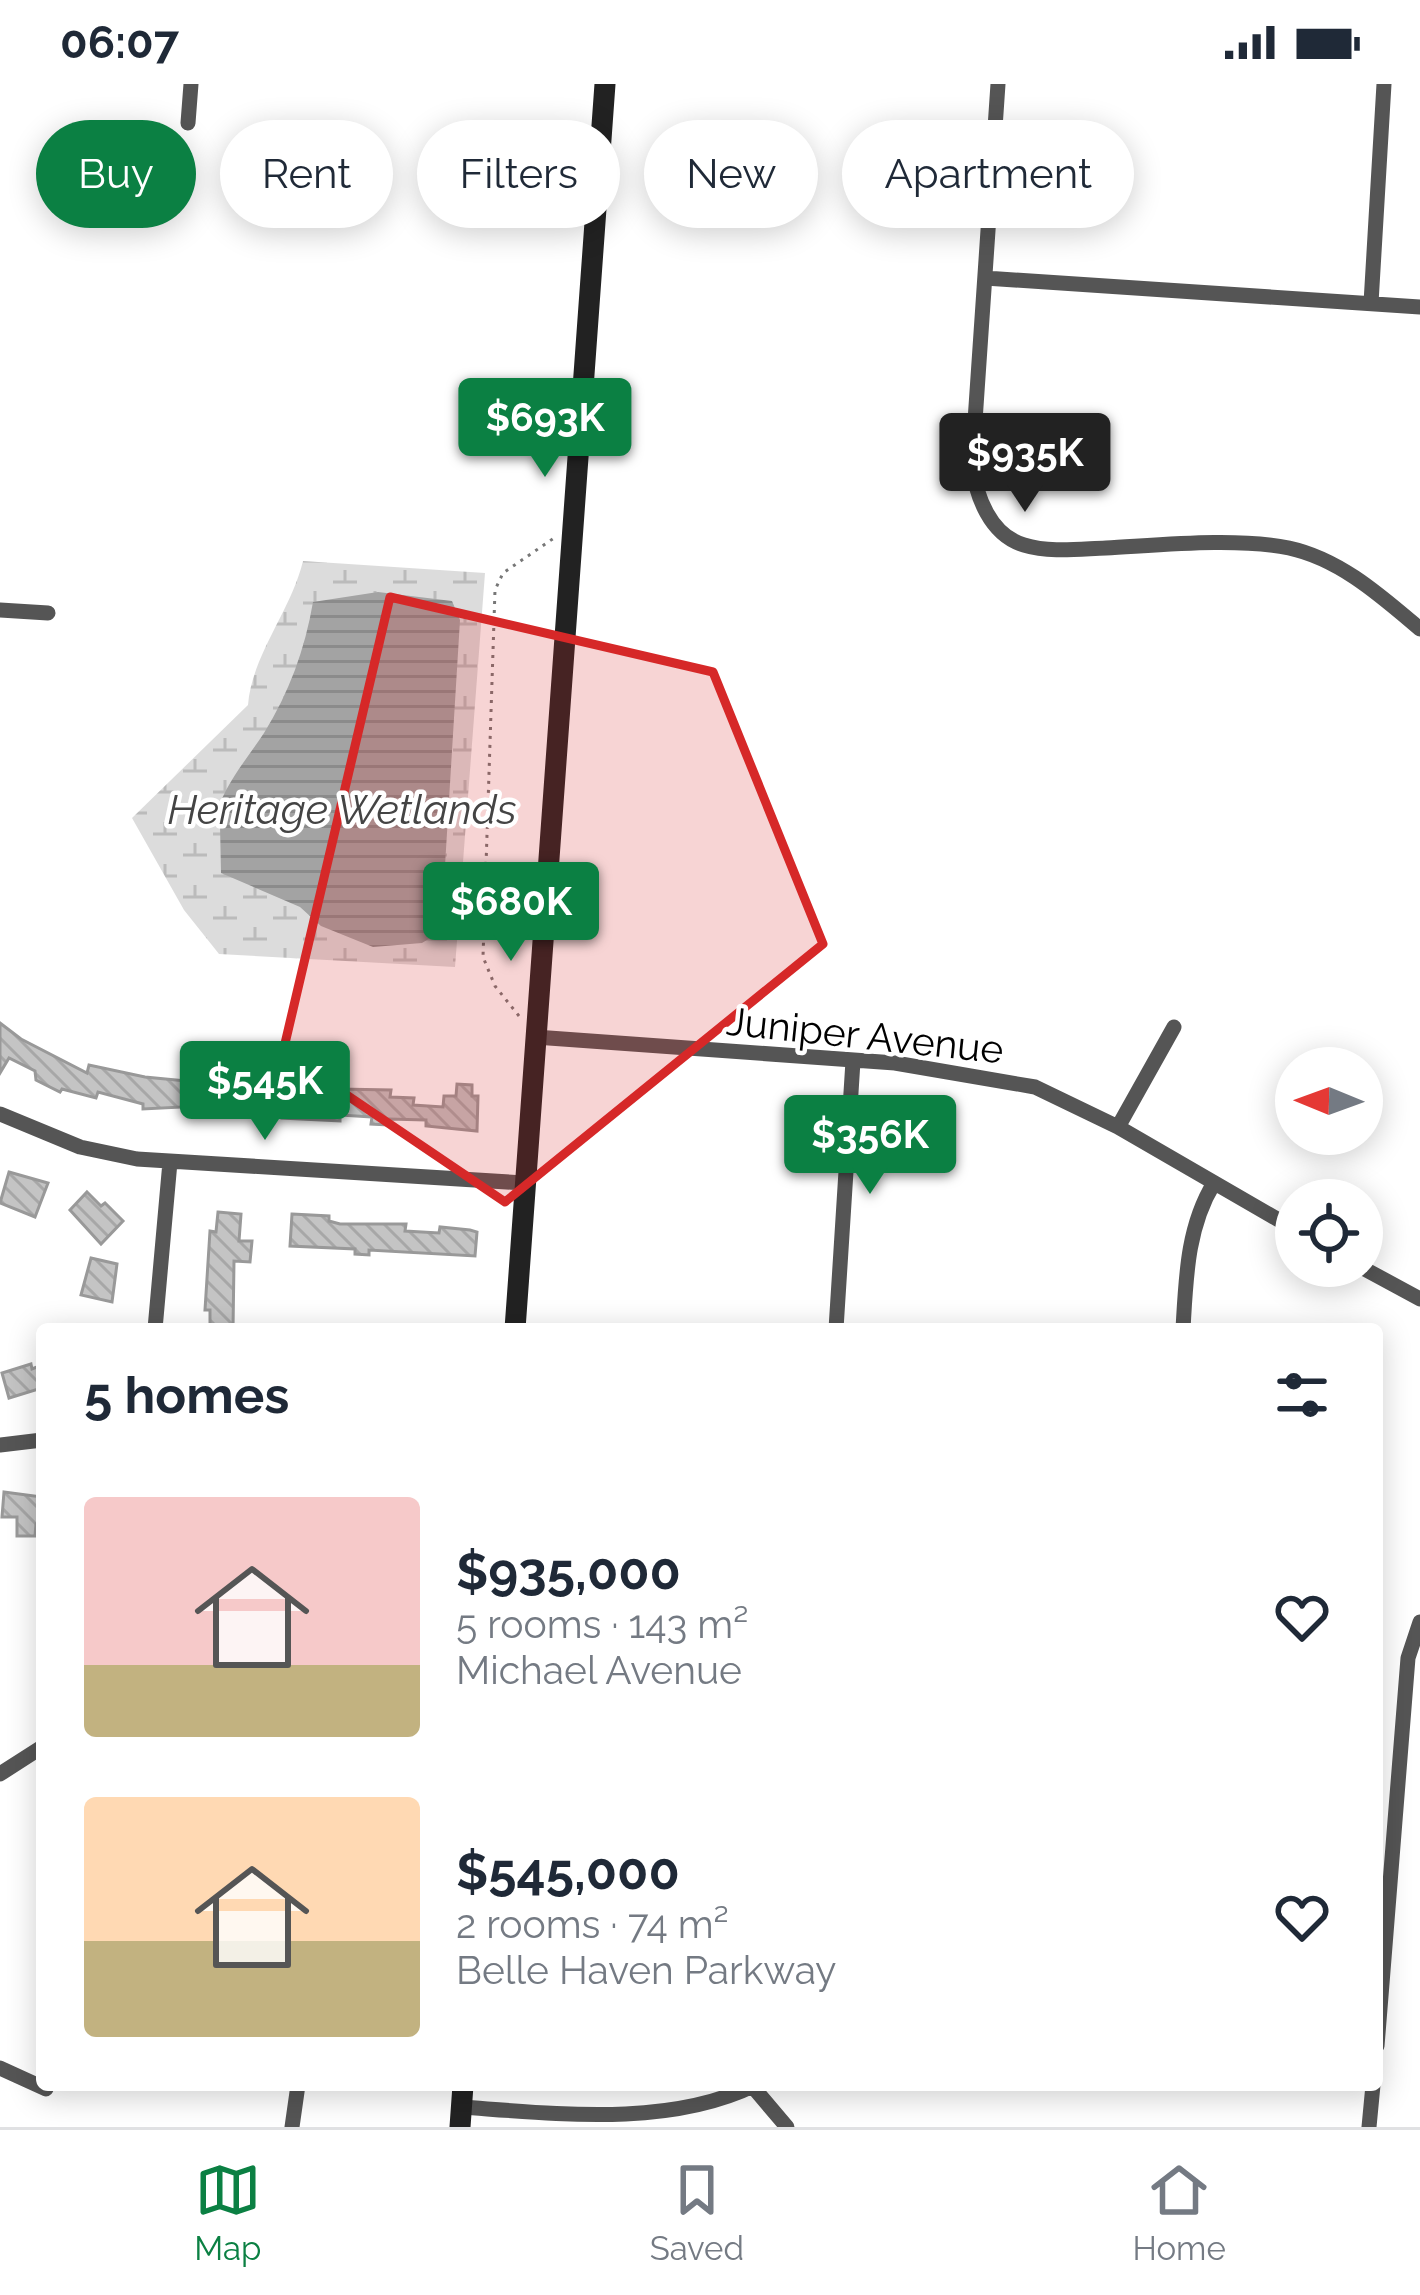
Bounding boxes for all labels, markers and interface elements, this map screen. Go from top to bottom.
text: 06:07 [60,16,179,69]
chip: Buy [36,120,196,228]
chip: Rent [220,120,393,228]
chip: Filters [417,120,620,228]
chip: New [644,120,818,228]
chip: Apartment [842,120,1134,228]
pin: $693K [461,378,629,480]
text: $693K [485,394,605,440]
pin: $935K [941,413,1109,515]
text: $935K [966,429,1084,475]
water label: Heritage Wetlands [167,785,517,834]
pin: $680K [427,862,595,964]
text: $680K [450,878,572,924]
street label: Juniper Avenue [724,998,1006,1072]
pin: $545K [181,1041,349,1143]
north arrow [1275,1047,1383,1155]
map controls [1275,1047,1383,1287]
text: $545K [207,1057,323,1103]
pin: $356K [786,1095,954,1197]
text: $356K [811,1111,929,1157]
button: locate [1275,1179,1383,1287]
icon: filters [1269,1362,1335,1428]
text: 5 homes [84,1365,289,1425]
text: $935,000 [456,1541,681,1601]
icon: home [180,1545,324,1689]
icon: heart [1269,1584,1335,1650]
text: 5 rooms · 143 m² [456,1601,748,1647]
text: Michael Avenue [456,1647,742,1693]
text: $545,000 [456,1841,680,1901]
icon: home [180,1845,324,1989]
icon: heart [1269,1884,1335,1950]
text: 2 rooms · 74 m² [456,1901,729,1947]
text: Belle Haven Parkway [456,1947,836,1993]
tab: Map [194,2157,261,2268]
tab: Saved [650,2157,744,2268]
tab: Home [1132,2157,1226,2268]

